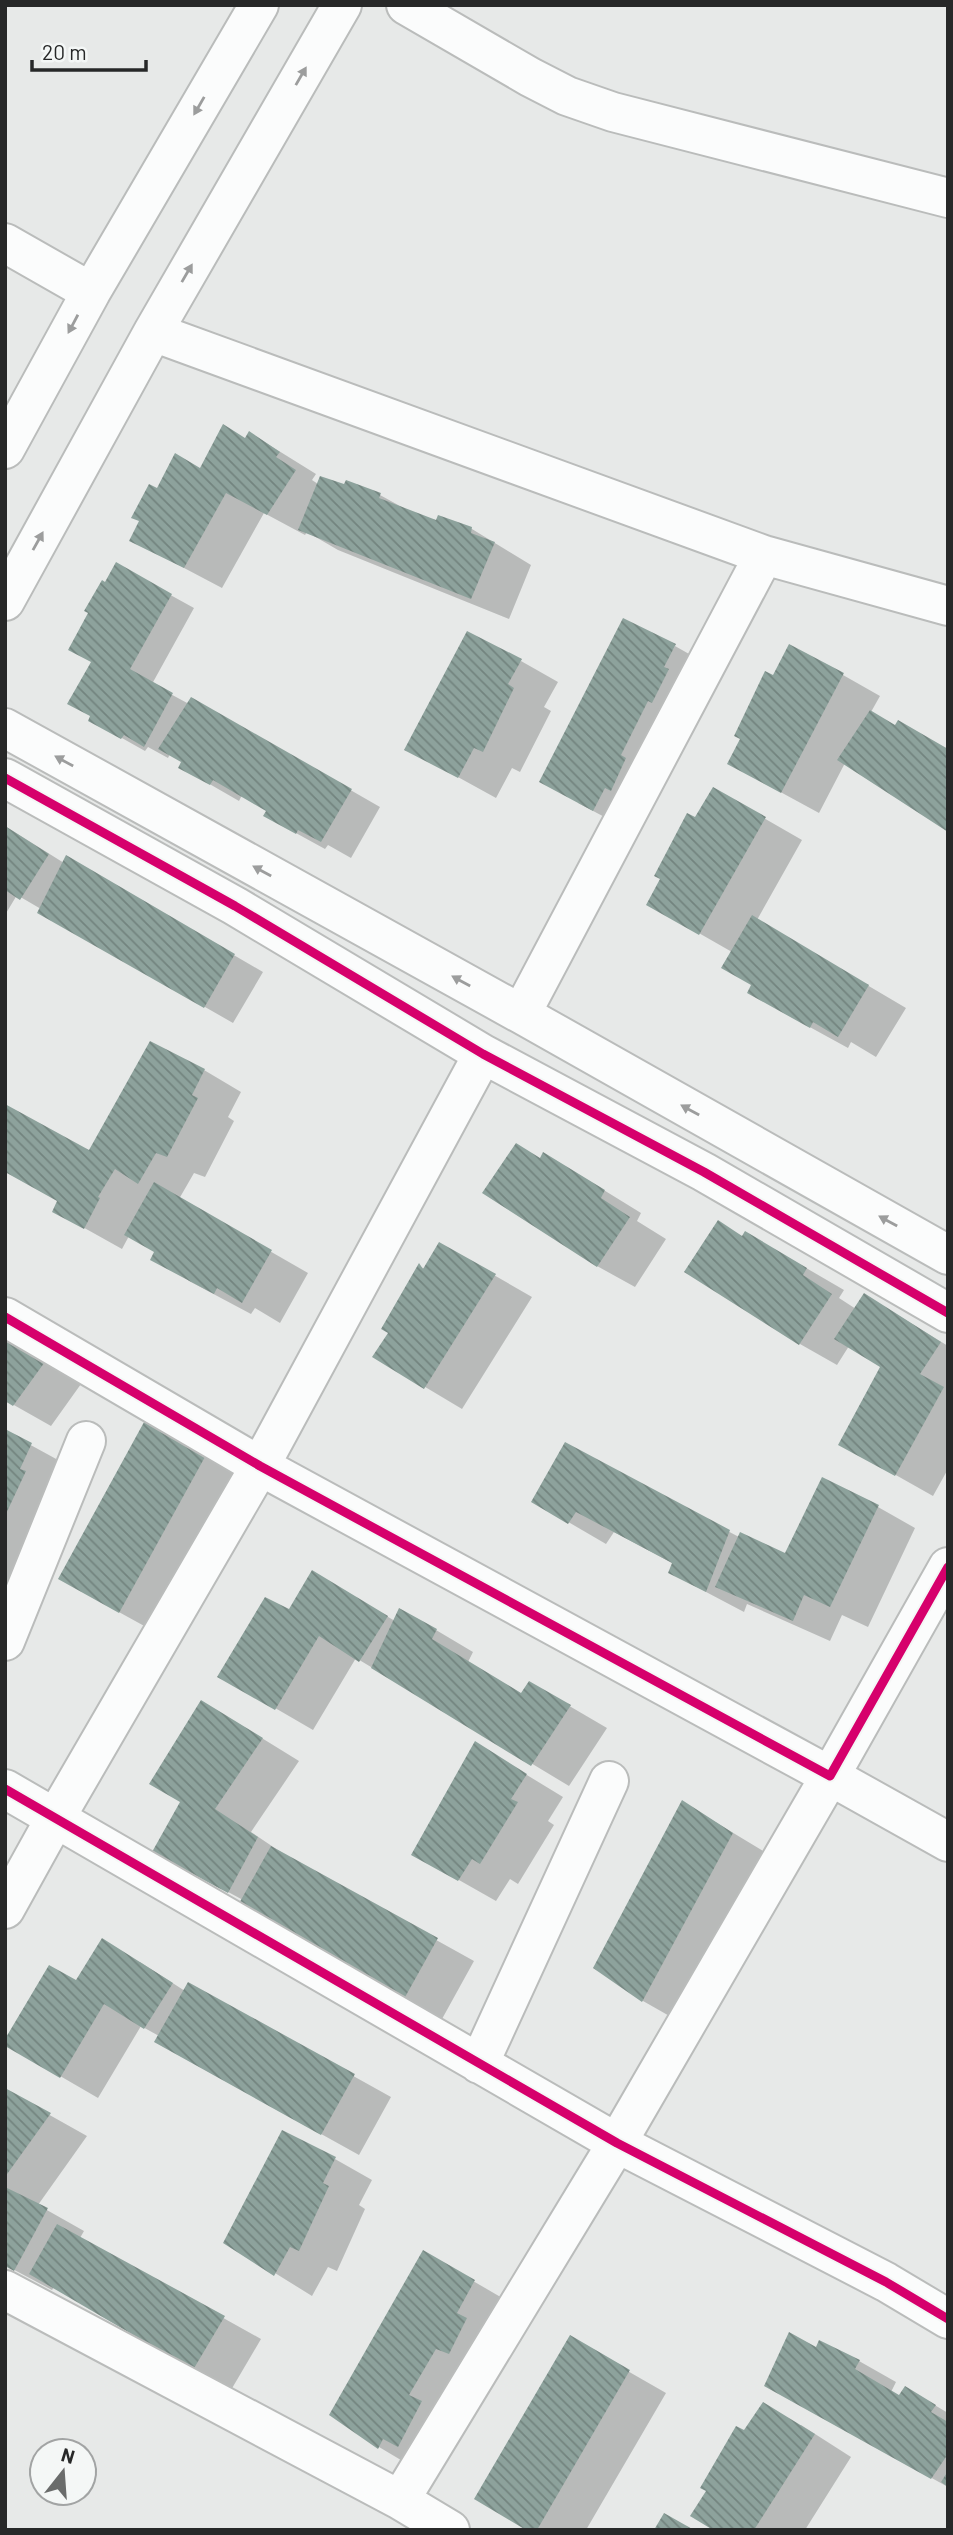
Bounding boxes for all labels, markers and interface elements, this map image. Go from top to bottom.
scale bar [32,28,145,72]
text: 20 m [42,39,87,64]
one-way arrow [295,66,307,85]
one-way arrow [193,97,205,116]
one-way arrow [181,263,193,283]
one-way arrow [67,315,79,334]
one-way arrow [32,532,44,551]
one-way arrow [53,755,73,767]
one-way arrow [253,865,272,877]
one-way arrow [452,975,471,987]
one-way arrow [680,1104,700,1116]
one-way arrow [879,1215,898,1227]
north arrow [28,2437,98,2507]
text: N [59,2442,78,2468]

